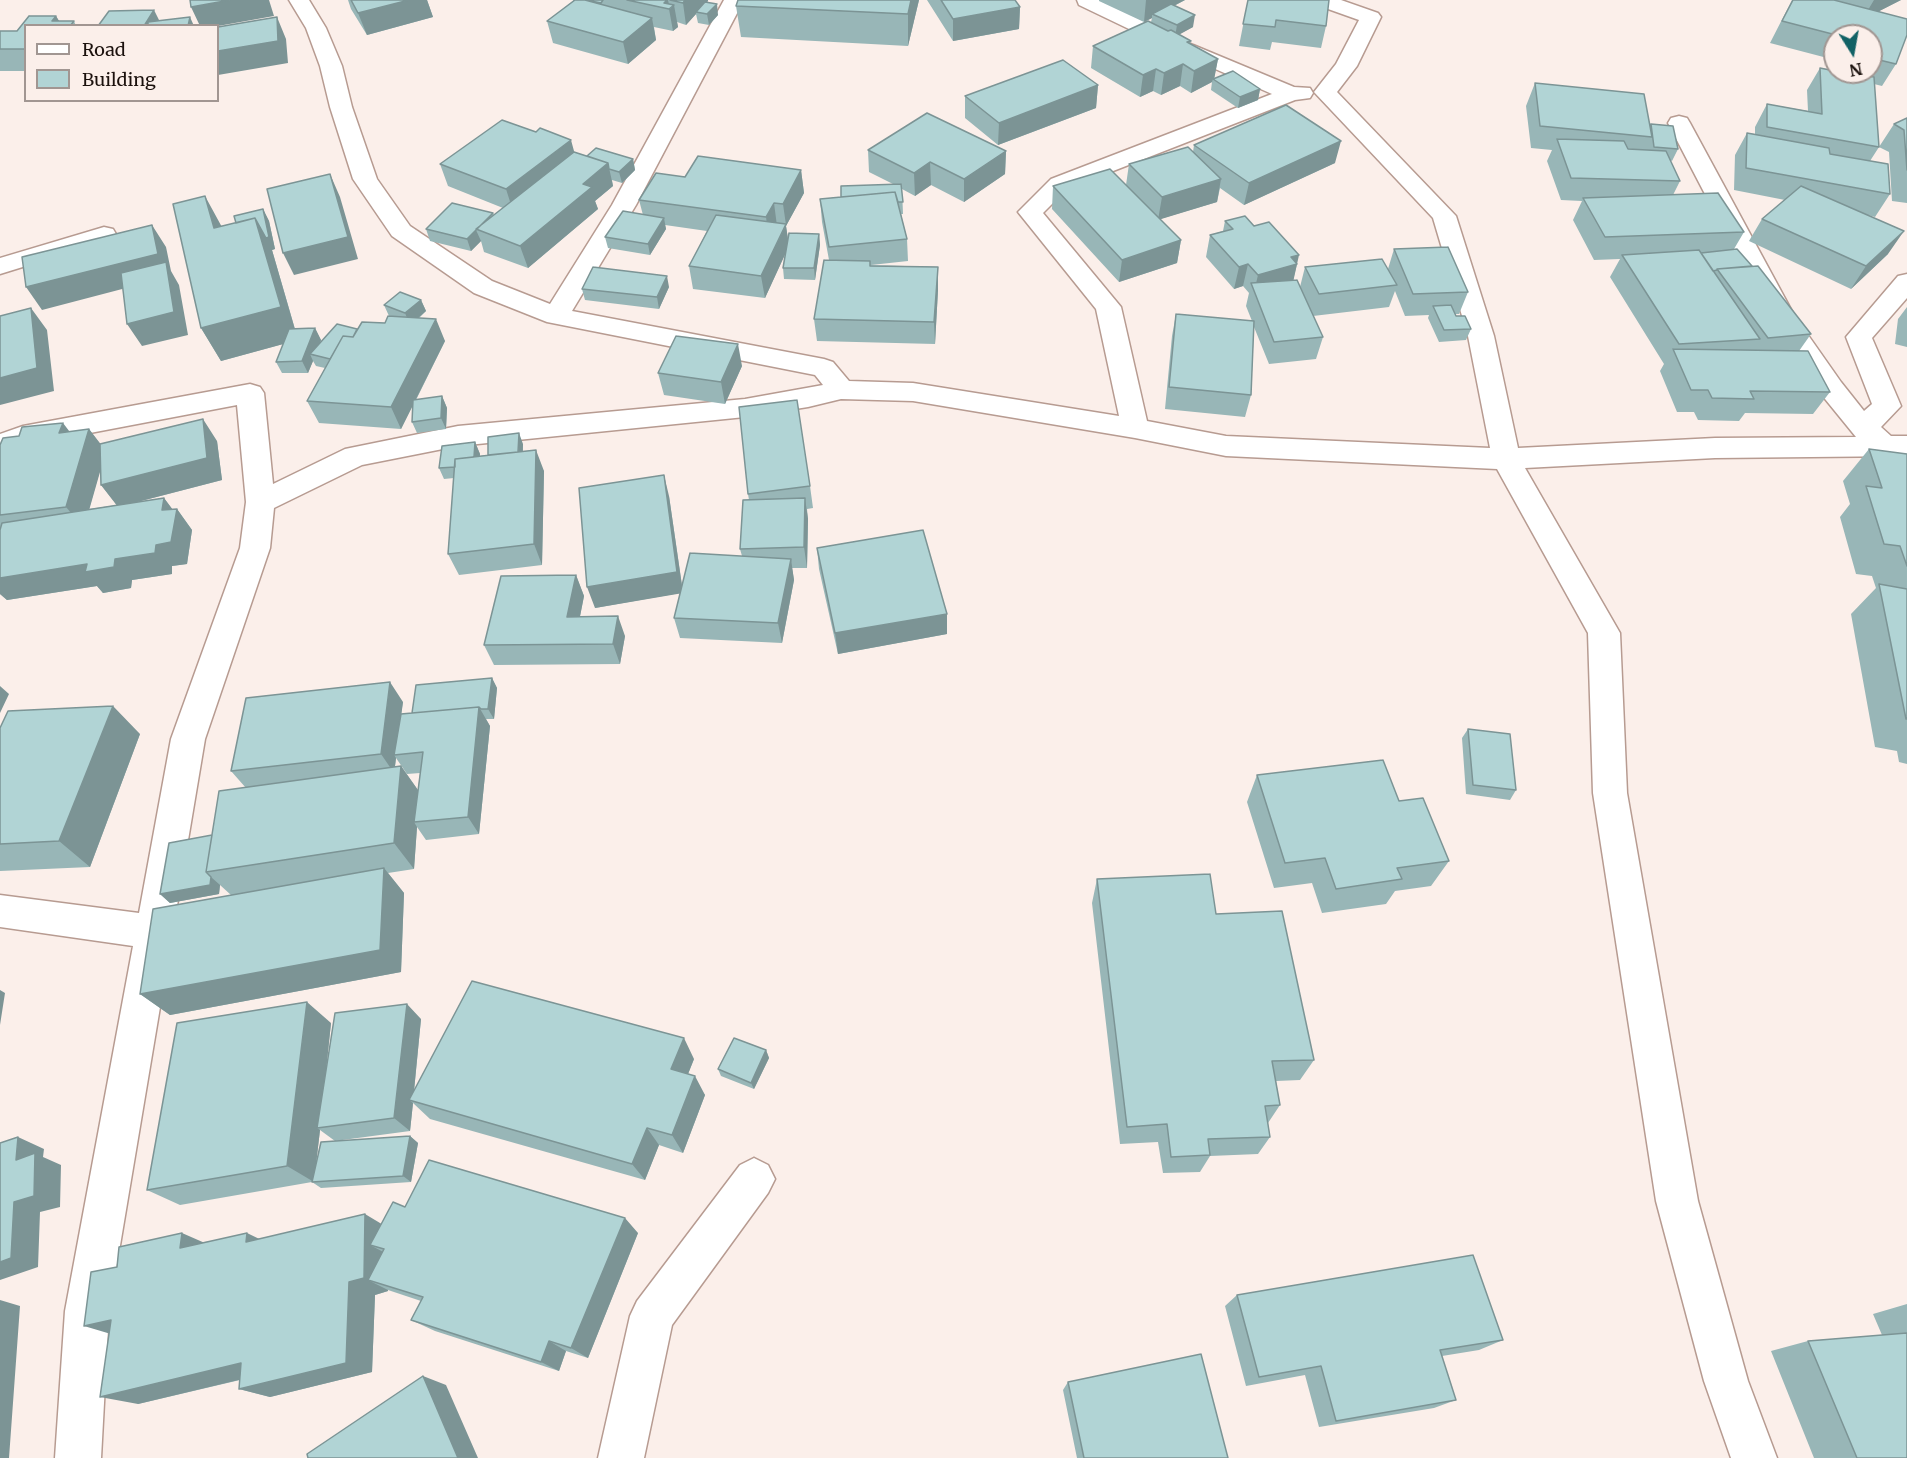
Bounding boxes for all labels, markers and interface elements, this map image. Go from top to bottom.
legend [24,24,219,102]
north arrow [1823,24,1883,84]
text: Road [82,38,126,61]
text: N [1848,59,1864,81]
text: Building [82,68,156,91]

